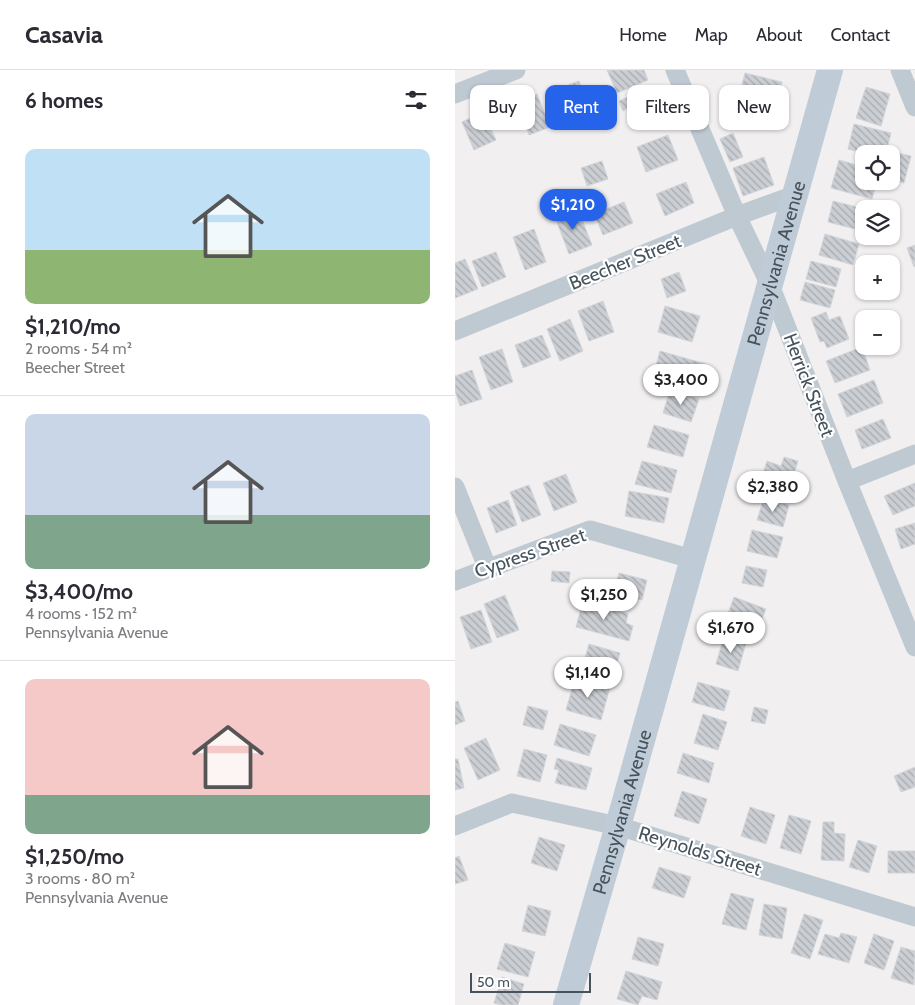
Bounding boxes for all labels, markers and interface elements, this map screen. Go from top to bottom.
text: Casavia [25,20,103,49]
text: Home [619,24,667,46]
text: Map [695,24,728,46]
text: About [756,24,802,46]
text: Contact [830,24,890,46]
chip: Buy [470,85,535,130]
chip: Rent [545,85,617,130]
chip: Filters [627,85,709,130]
chip: New [719,85,789,130]
icon: filters [402,86,430,114]
text: 6 homes [25,88,103,113]
map controls [855,145,900,355]
button: locate [855,145,900,190]
street label: Pennsylvania Avenue [742,178,810,348]
icon: home [183,181,273,271]
pin: $1,210 [532,189,614,231]
text: $1,210 [551,195,595,214]
button: layers [855,200,900,245]
street label: Beecher Street [566,229,685,295]
button: + [855,255,900,300]
button: − [855,310,900,355]
text: $1,210/mo [25,314,120,339]
street label: Herrick Street [779,330,840,441]
text: 2 rooms · 54 m² [25,339,132,358]
text: Beecher Street [25,358,125,377]
pin: $3,400 [640,364,722,406]
text: $3,400 [654,370,708,389]
icon: home [183,447,273,537]
pin: $2,380 [732,470,814,513]
text: $2,380 [747,477,799,496]
street label: Cypress Street [471,523,589,583]
pin: $1,250 [563,578,645,621]
text: $3,400/mo [25,579,133,604]
text: $1,250 [580,585,628,604]
text: 4 rooms · 152 m² [25,604,137,623]
pin: $1,670 [690,612,772,654]
text: $1,670 [707,618,755,637]
text: Pennsylvania Avenue [25,623,168,642]
pin: $1,140 [547,656,629,699]
text: $1,140 [565,663,611,682]
icon: home [183,712,273,802]
street label: Pennsylvania Avenue [587,727,656,897]
street label: Reynolds Street [636,821,765,881]
text: $1,250/mo [25,844,124,869]
text: 3 rooms · 80 m² [25,869,135,888]
text: Pennsylvania Avenue [25,888,168,907]
scale bar [470,970,591,993]
text: 50 m [477,973,510,991]

